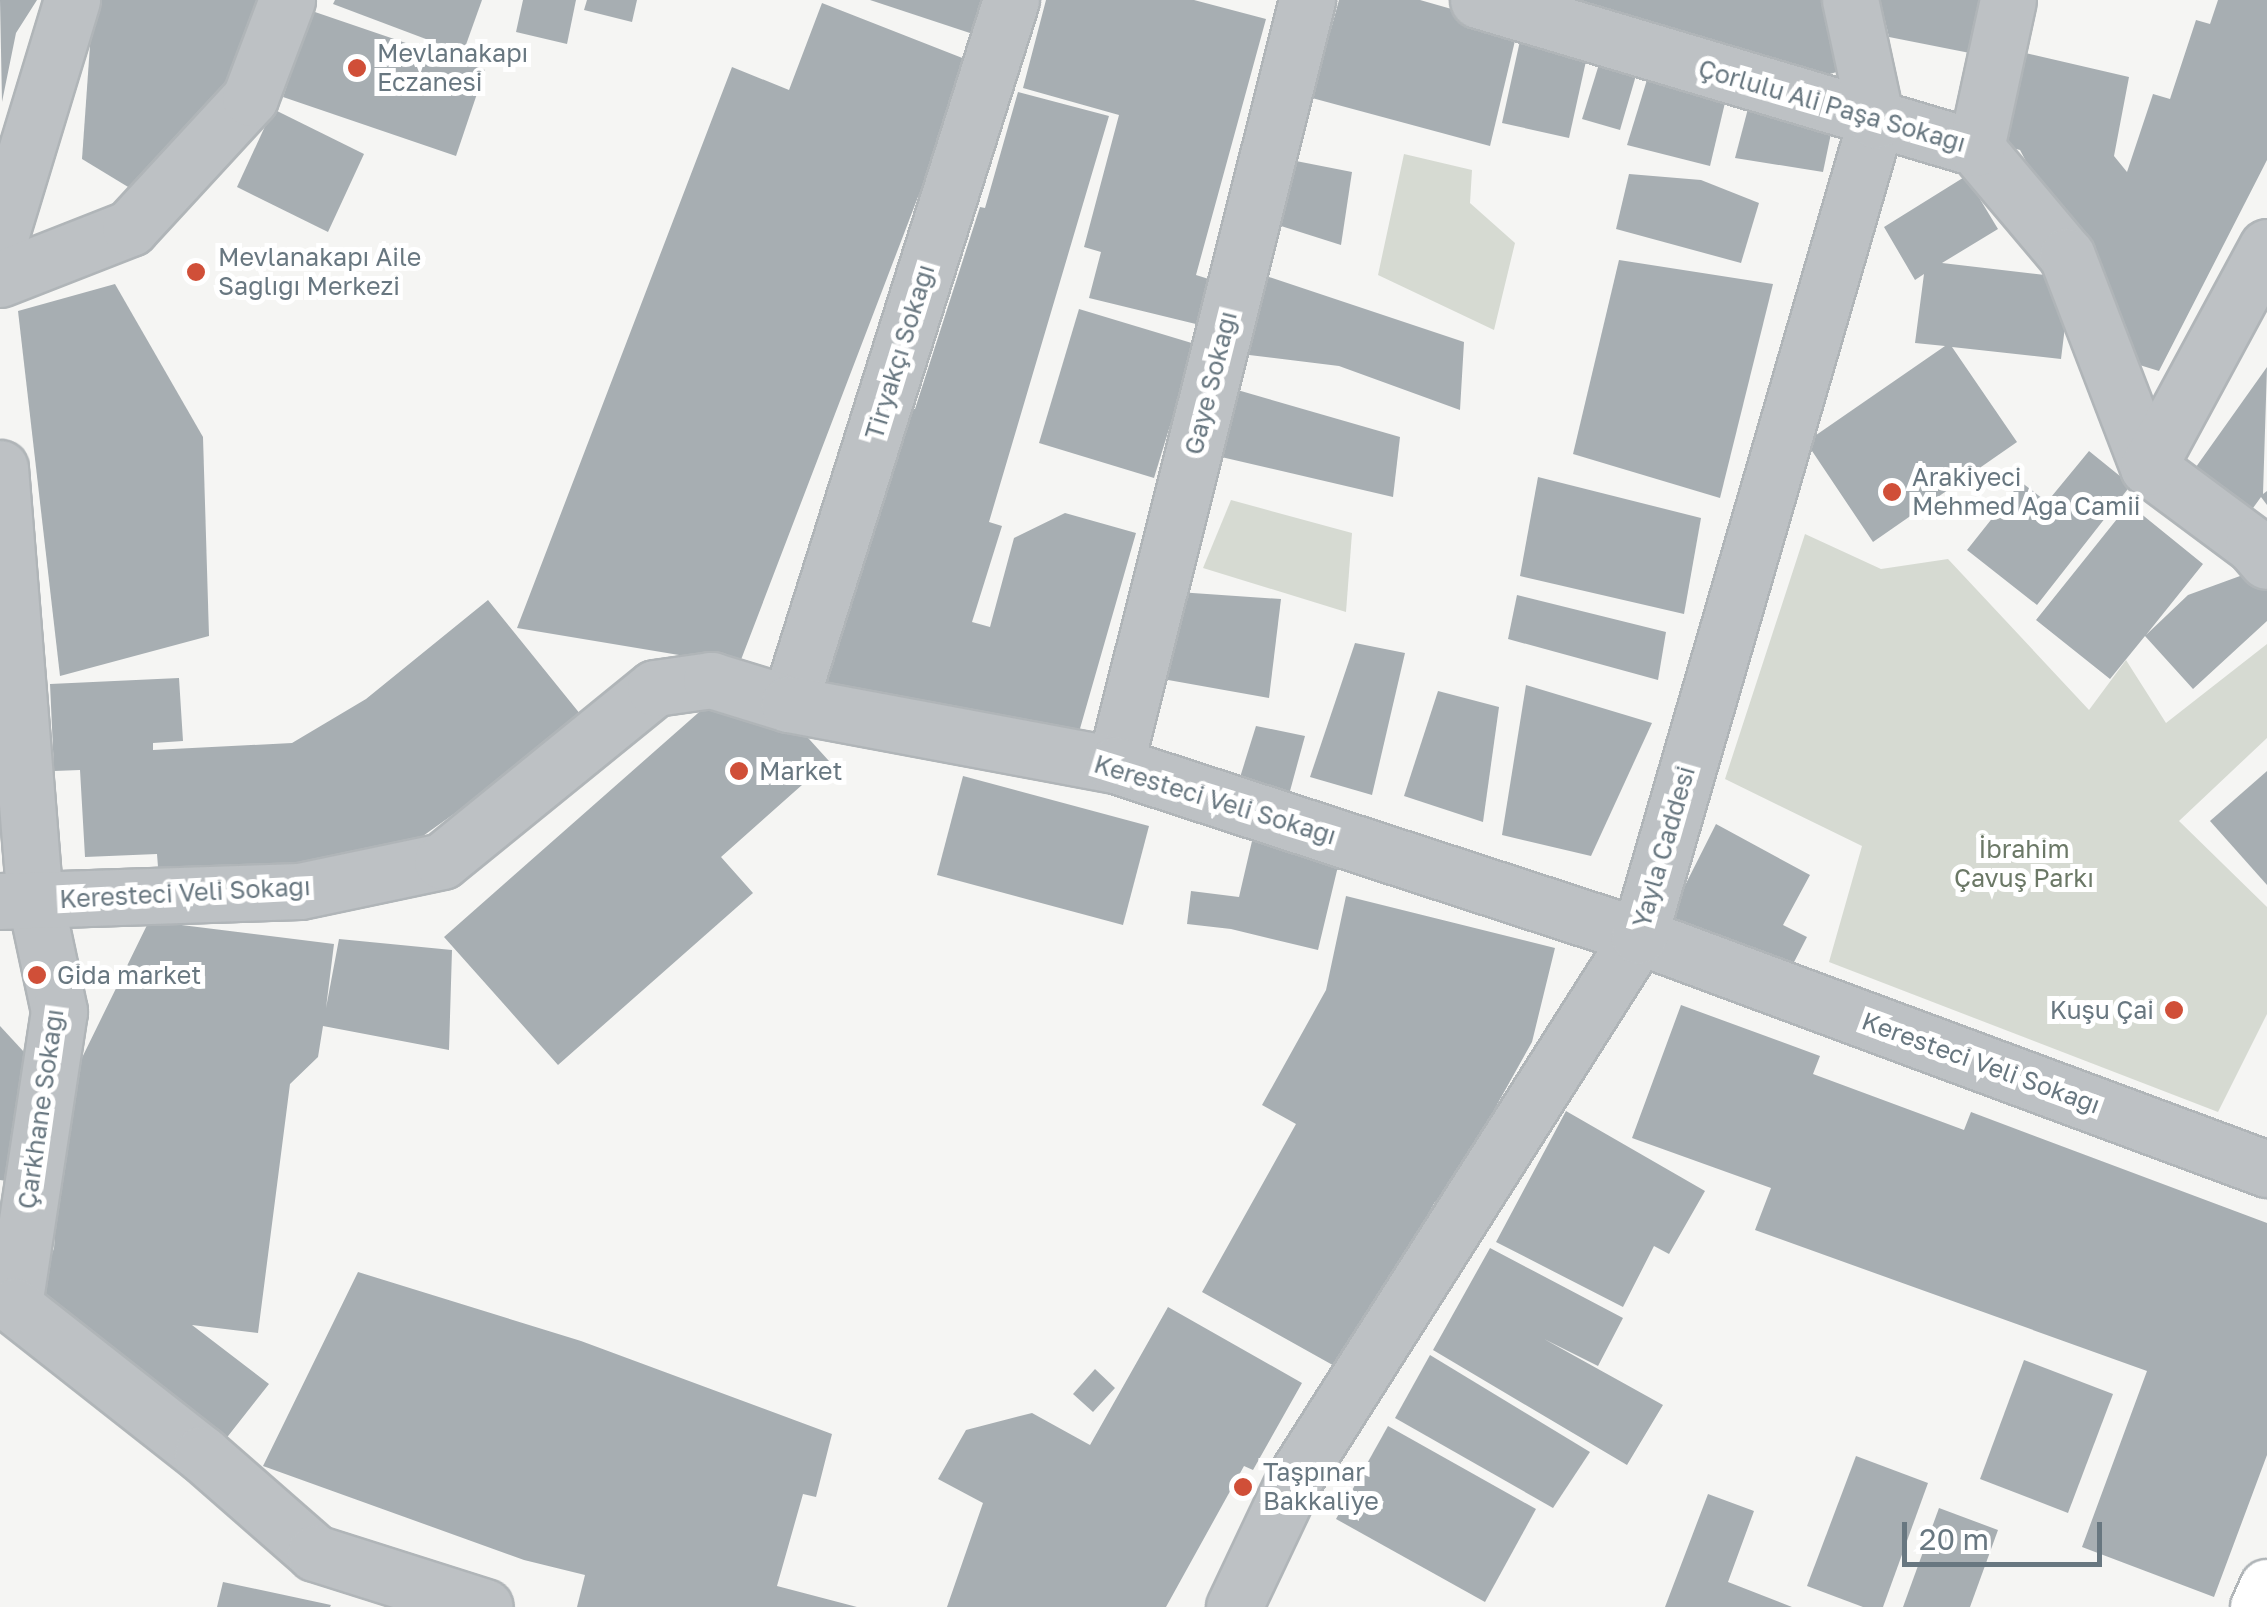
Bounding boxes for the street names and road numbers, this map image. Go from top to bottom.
street label: Çorlulu Ali Paşa Sokağı [1695,53,1969,159]
street label: Tiryakçı Sokağı [859,261,941,443]
street label: Gaye Sokağı [1179,308,1243,458]
street label: Keresteci Veli Sokağı [1090,749,1340,851]
street label: Yayla Caddesi [1627,763,1701,931]
street label: Keresteci Veli Sokağı [59,871,311,915]
street label: Keresteci Veli Sokağı [1858,1006,2104,1120]
street label: Çarkhane Sokağı [12,1007,70,1211]

